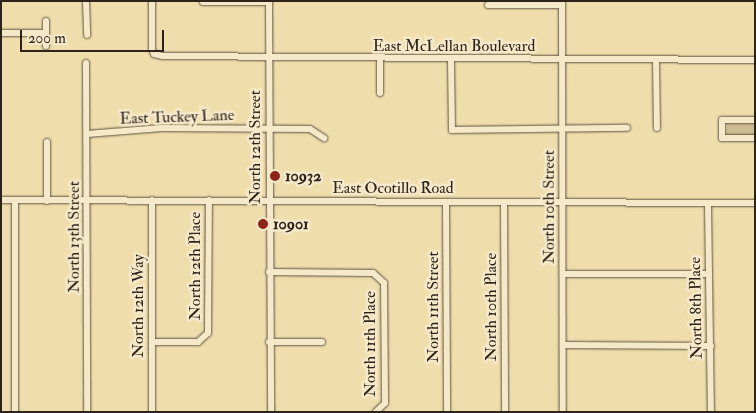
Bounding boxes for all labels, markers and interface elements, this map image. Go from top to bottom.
scale bar [22,20,166,52]
text: 200 m [28,29,66,48]
street label: East McLellan Boulevard [373,36,535,56]
street label: North 12th Street [245,90,265,204]
street label: East Tuckey Lane [119,105,235,129]
street label: North 10th Street [539,150,559,264]
place label: 10932 [285,166,321,186]
marker: 10932 [269,170,281,182]
street label: East Ocotillo Road [332,178,454,198]
street label: North 13th Street [64,181,84,293]
street label: North 12th Place [185,212,205,320]
place label: 10901 [273,214,309,234]
marker: 10901 [257,218,269,230]
street label: North 11th Street [423,251,443,363]
street label: North 10th Place [481,253,501,361]
street label: North 12th Way [128,254,148,358]
street label: North 8th Place [686,257,706,359]
street label: North 11th Place [360,291,380,397]

